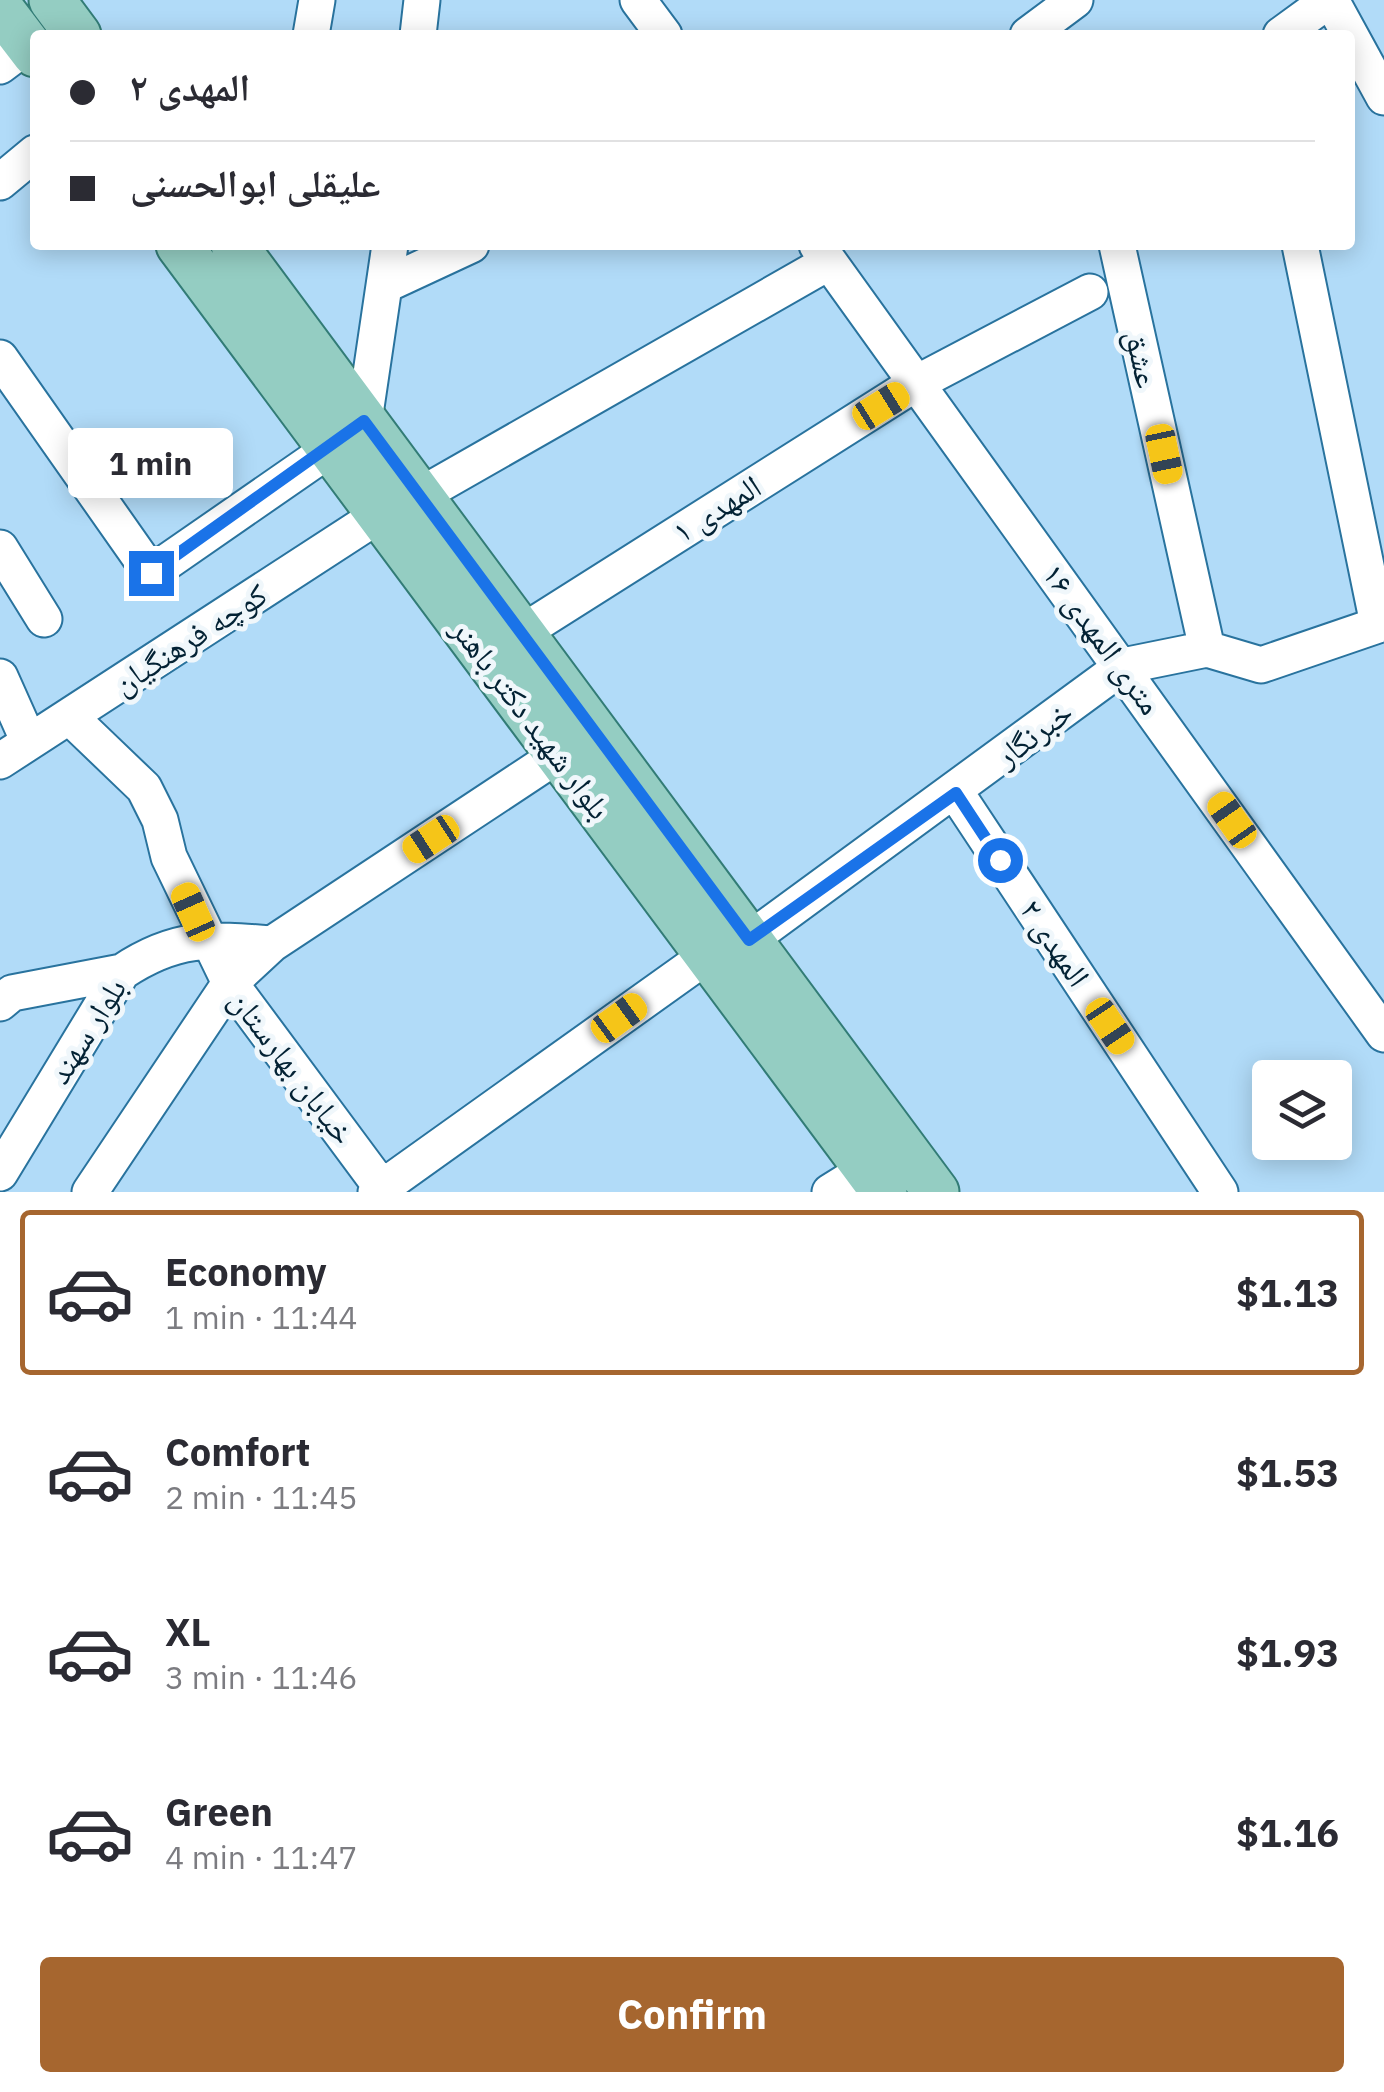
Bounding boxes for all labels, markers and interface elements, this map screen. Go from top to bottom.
text: المهدی ۲ [130,62,250,111]
text: علیقلی ابوالحسنی [130,158,380,207]
street label: عشق [1116,326,1170,391]
car [848,377,914,435]
car [1143,422,1185,486]
callout: 1 min [68,428,234,498]
text: 1 min [109,442,192,484]
street label: المهدی ۱ [664,465,769,552]
route end [129,551,174,596]
street label: ۱۶ متری المهدی [1034,554,1172,723]
street label: کوچه فرهنگیان [104,573,275,704]
street label: بلوار شهید دکتر باهنر [442,609,621,827]
street label: خبرنگار [985,690,1081,777]
car [1203,787,1261,853]
car [398,810,464,868]
route start [978,838,1023,883]
car [167,878,219,946]
street label: المهدی ۲ [1011,891,1100,994]
street label: بلوار سهند [37,970,135,1091]
street label: خیابان بهارستان [221,980,365,1153]
car [586,988,652,1048]
car [1081,993,1139,1059]
map controls [1252,1060,1352,1160]
button: layers [1252,1060,1352,1160]
text: Economy [165,1247,327,1296]
icon: car [45,1248,135,1338]
text: $1.13 [1236,1268,1339,1317]
text: 1 min · 11:44 [165,1296,358,1338]
text: Comfort [165,1427,310,1476]
icon: car [45,1428,135,1518]
text: $1.53 [1236,1448,1339,1497]
text: 2 min · 11:45 [165,1476,358,1518]
text: XL [165,1607,211,1656]
icon: car [45,1608,135,1698]
text: $1.93 [1236,1628,1339,1677]
text: 3 min · 11:46 [165,1656,358,1698]
text: Green [165,1787,273,1836]
icon: car [45,1788,135,1878]
text: $1.16 [1236,1808,1339,1857]
text: 4 min · 11:47 [165,1836,358,1878]
button: Confirm [40,1957,1344,2072]

